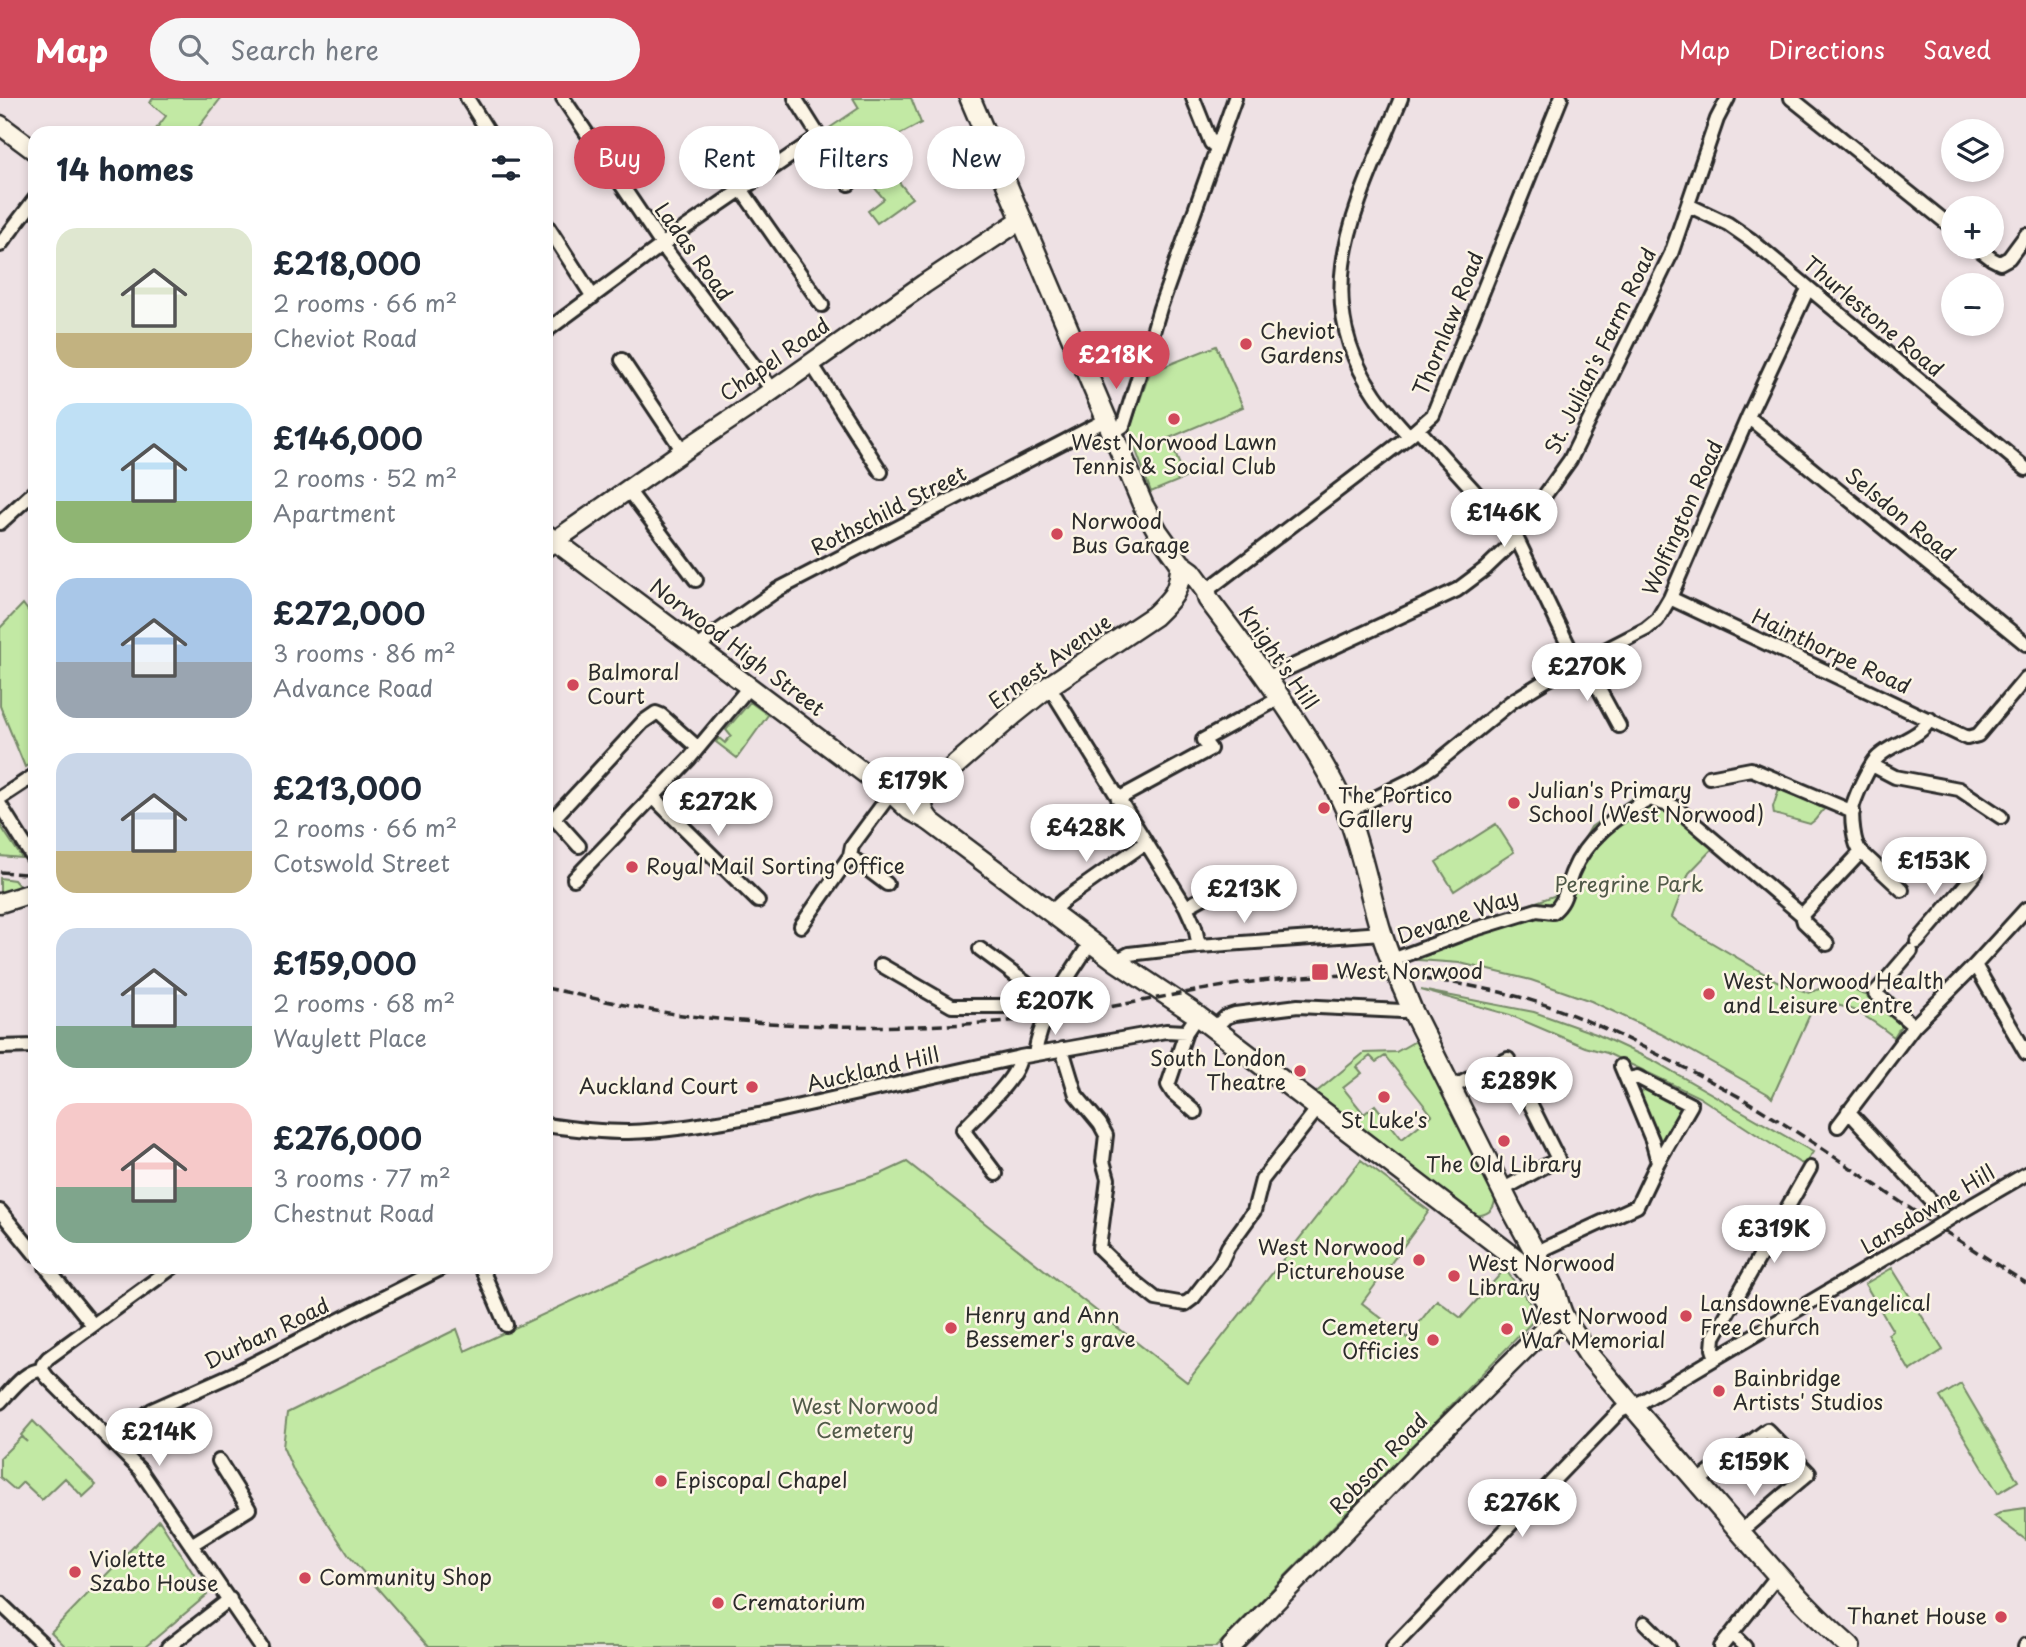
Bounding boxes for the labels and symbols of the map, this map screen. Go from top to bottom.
street label: Ladas Road [648,195,742,307]
street label: St. Julian's Farm Road [1535,241,1663,459]
street label: Thornlaw Road [1404,246,1491,400]
street label: Thurlestone Road [1797,247,1951,384]
street label: Chapel Road [712,309,835,408]
place label: Cheviot Gardens [1260,314,1344,370]
pin: £218K [1067,331,1165,391]
marker: Cheviot Gardens [1238,336,1254,352]
marker: West Norwood Lawn Tennis & Social Club [1166,411,1182,427]
place label: West Norwood Lawn Tennis & Social Club [1071,425,1277,481]
street label: Wolfington Road [1633,434,1730,600]
street label: Rothschild Street [805,456,971,562]
street label: Selsdon Road [1839,459,1963,568]
pin: £146K [1455,490,1553,549]
place label: Norwood Bus Garage [1071,504,1190,560]
marker: Norwood Bus Garage [1049,526,1065,542]
street label: Norwood High Street [644,570,832,723]
street label: Knight's Hill [1232,598,1327,715]
street label: Hainthorpe Road [1747,599,1917,701]
street label: Ernest Avenue [981,605,1117,716]
pin: £270K [1538,644,1636,703]
place label: Balmoral Court [587,655,679,711]
marker: Balmoral Court [565,677,581,693]
pin: £179K [864,758,962,817]
place label: Julian's Primary School (West Norwood) [1528,773,1764,829]
pin: £272K [669,778,767,838]
place label: The Portico Gallery [1338,778,1453,834]
marker: Julian's Primary School (West Norwood) [1506,795,1522,811]
marker: The Portico Gallery [1316,800,1332,816]
pin: £428K [1037,804,1135,864]
pin: £153K [1885,838,1983,897]
place label: Royal Mail Sorting Office [646,849,905,881]
marker: Royal Mail Sorting Office [624,859,640,875]
pin: £213K [1195,866,1293,925]
park label: Peregrine Park [1555,867,1704,899]
street label: Devane Way [1392,879,1522,951]
place label: West Norwood [1336,954,1483,986]
marker: West Norwood [1310,962,1330,982]
place label: West Norwood Health and Leisure Centre [1723,964,1944,1020]
pin: £207K [1006,978,1104,1037]
marker: West Norwood Health and Leisure Centre [1701,986,1717,1002]
street label: Auckland Hill [803,1037,942,1099]
place label: South London Theatre [1150,1041,1286,1097]
pin: £289K [1470,1058,1568,1117]
marker: South London Theatre [1292,1063,1308,1079]
place label: Auckland Court [579,1069,738,1101]
marker: Auckland Court [744,1079,760,1095]
marker: St Luke's [1376,1089,1392,1105]
place label: St Luke's [1341,1103,1427,1135]
marker: The Old Library [1496,1133,1512,1149]
place label: The Old Library [1426,1147,1582,1179]
street label: Lansdowne Hill [1854,1156,2000,1261]
pin: £319K [1725,1206,1823,1265]
place label: West Norwood Picturehouse [1258,1230,1405,1286]
place label: West Norwood Library [1468,1246,1615,1302]
marker: West Norwood Picturehouse [1411,1252,1427,1268]
marker: West Norwood Library [1446,1268,1462,1284]
place label: Lansdowne Evangelical Free Church [1700,1286,1931,1342]
street label: Durban Road [198,1288,334,1376]
place label: Henry and Ann Bessemer's grave [965,1298,1136,1354]
place label: West Norwood War Memorial [1521,1299,1668,1355]
marker: Lansdowne Evangelical Free Church [1678,1308,1694,1324]
place label: Cemetery Officies [1321,1310,1419,1366]
marker: Henry and Ann Bessemer's grave [943,1320,959,1336]
marker: West Norwood War Memorial [1499,1321,1515,1337]
marker: Cemetery Officies [1425,1332,1441,1348]
place label: Bainbridge Artists' Studios [1733,1361,1883,1417]
marker: Bainbridge Artists' Studios [1711,1383,1727,1399]
park label: West Norwood Cemetery [791,1389,939,1445]
street label: Robson Road [1321,1405,1434,1521]
pin: £214K [110,1408,208,1468]
pin: £159K [1705,1438,1803,1498]
place label: Episcopal Chapel [675,1463,847,1495]
marker: Episcopal Chapel [653,1473,669,1489]
pin: £276K [1473,1480,1571,1539]
place label: Violette Szabo House [89,1542,218,1598]
place label: Community Shop [319,1560,492,1592]
marker: Violette Szabo House [67,1564,83,1580]
marker: Community Shop [297,1570,313,1586]
place label: Crematorium [732,1585,866,1617]
marker: Crematorium [710,1595,726,1611]
place label: Thanet House [1847,1599,1987,1631]
marker: Thanet House [1993,1609,2009,1625]

